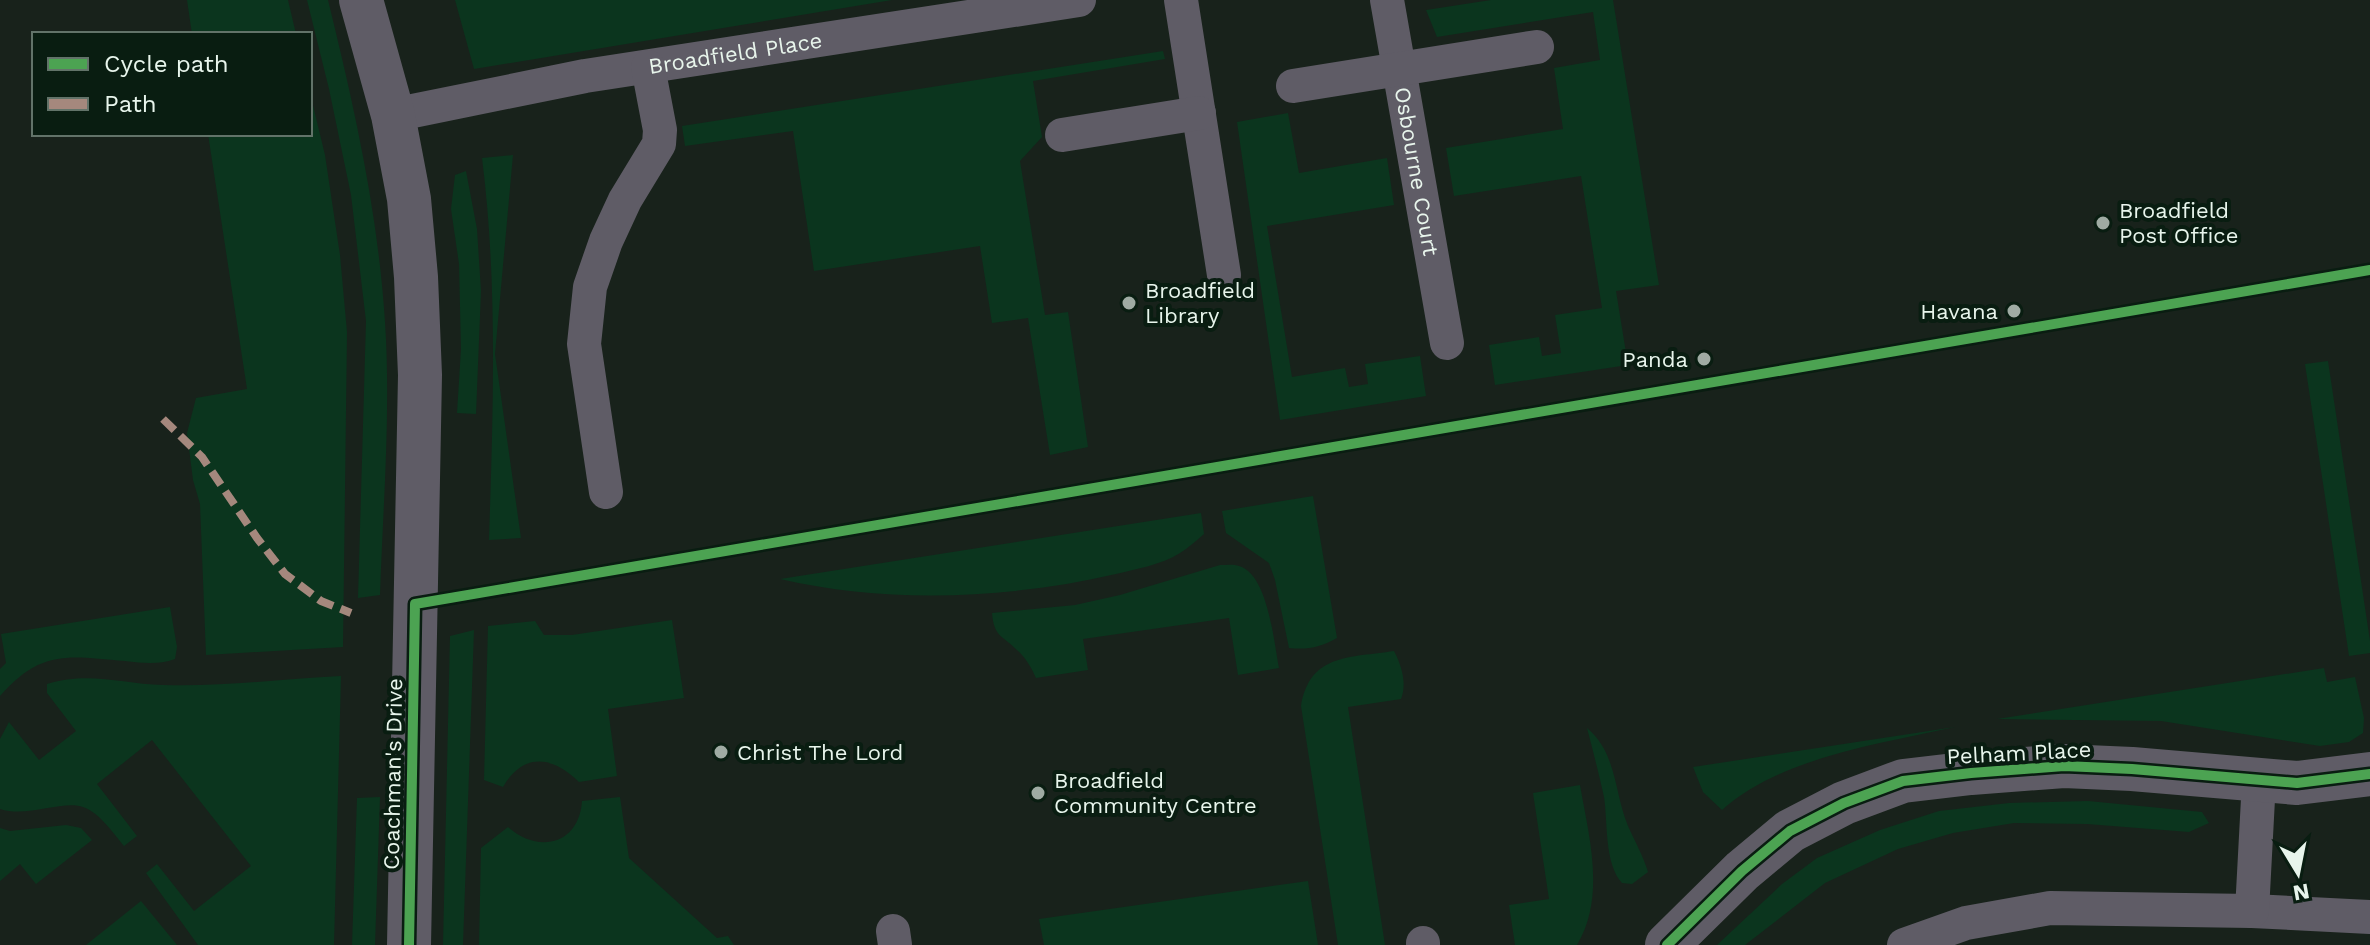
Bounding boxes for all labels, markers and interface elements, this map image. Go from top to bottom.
street label: Broadfield Place [647,27,824,79]
legend [32,32,312,136]
text: Cycle path [104,50,229,78]
street label: Osbourne Court [1390,85,1444,258]
text: Path [104,90,157,118]
place label: Broadfield Post Office [2119,198,2238,248]
marker: Broadfield Post Office [2094,214,2112,232]
place label: Broadfield Library [1145,278,1255,328]
marker: Broadfield Library [1120,294,1138,312]
place label: Havana [1920,299,1998,324]
marker: Havana [2005,302,2023,320]
place label: Panda [1622,347,1688,372]
marker: Panda [1695,350,1713,368]
street label: Coachman's Drive [379,678,407,870]
street label: Pelham Place [1946,737,2092,769]
place label: Christ The Lord [737,740,903,765]
marker: Christ The Lord [712,743,730,761]
place label: Broadfield Community Centre [1054,768,1257,818]
marker: Broadfield Community Centre [1029,784,1047,802]
north arrow [2258,833,2338,913]
text: N [2291,878,2312,906]

